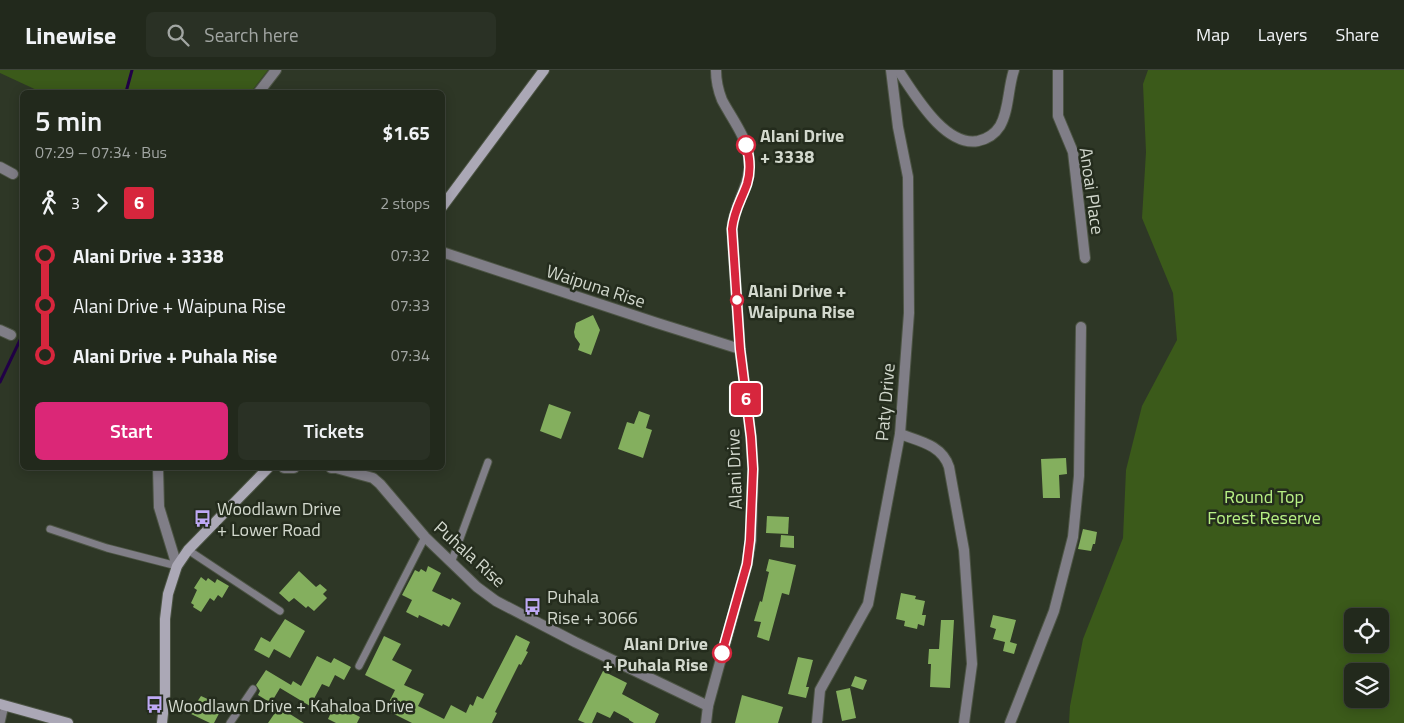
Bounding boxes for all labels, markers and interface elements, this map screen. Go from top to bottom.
search box [146,12,496,57]
text: Linewise [25,17,116,53]
text: Search here [204,20,299,49]
icon: search [164,21,192,49]
text: Map [1196,21,1230,48]
text: Layers [1258,21,1307,48]
text: Share [1335,21,1379,48]
text: 5 min [35,99,102,142]
text: $1.65 [383,118,430,147]
place label: Alani Drive + 3338 [760,122,844,170]
marker: Alani Drive + 3338 [736,135,756,155]
text: 07:29 – 07:34 · Bus [35,140,167,164]
street label: Anoai Place [1073,146,1111,236]
icon: walk [35,189,63,217]
icon: forward [88,189,116,217]
text: 6 [134,189,144,216]
text: 3 [71,191,80,215]
text: 2 stops [380,191,430,215]
text: Alani Drive + 3338 [73,241,224,270]
text: 07:32 [391,243,430,267]
street label: Waipuna Rise [543,257,649,315]
place label: Alani Drive + Waipuna Rise [748,277,855,325]
text: Alani Drive + Waipuna Rise [73,291,286,320]
text: 07:33 [391,293,430,317]
marker: Alani Drive + Waipuna Rise [730,293,744,307]
text: Alani Drive + Puhala Rise [73,341,277,370]
text: 07:34 [391,343,430,367]
street label: Paty Drive [868,362,902,442]
line badge: 6 [730,383,762,415]
text: 6 [741,385,751,412]
button: Start [35,402,228,460]
button: Tickets [238,402,430,460]
street label: Alani Drive [719,428,749,510]
park label: Round Top Forest Reserve [1207,483,1321,531]
place label: Woodlawn Drive + Lower Road [217,495,341,543]
bus stop icon: Woodlawn Drive + Lower Road [193,508,213,528]
street label: Puhala Rise [428,514,512,594]
place label: Puhala Rise + 3066 [547,583,638,631]
bus stop icon: Puhala Rise + 3066 [523,596,543,616]
map controls [1344,608,1389,708]
button: locate [1344,608,1389,653]
place label: Alani Drive + Puhala Rise [603,630,708,678]
marker: Alani Drive + Puhala Rise [712,643,732,663]
button: layers [1344,663,1389,708]
place label: Woodlawn Drive + Kahaloa Drive [168,692,414,719]
bus stop icon: Woodlawn Drive + Kahaloa Drive [144,695,164,715]

